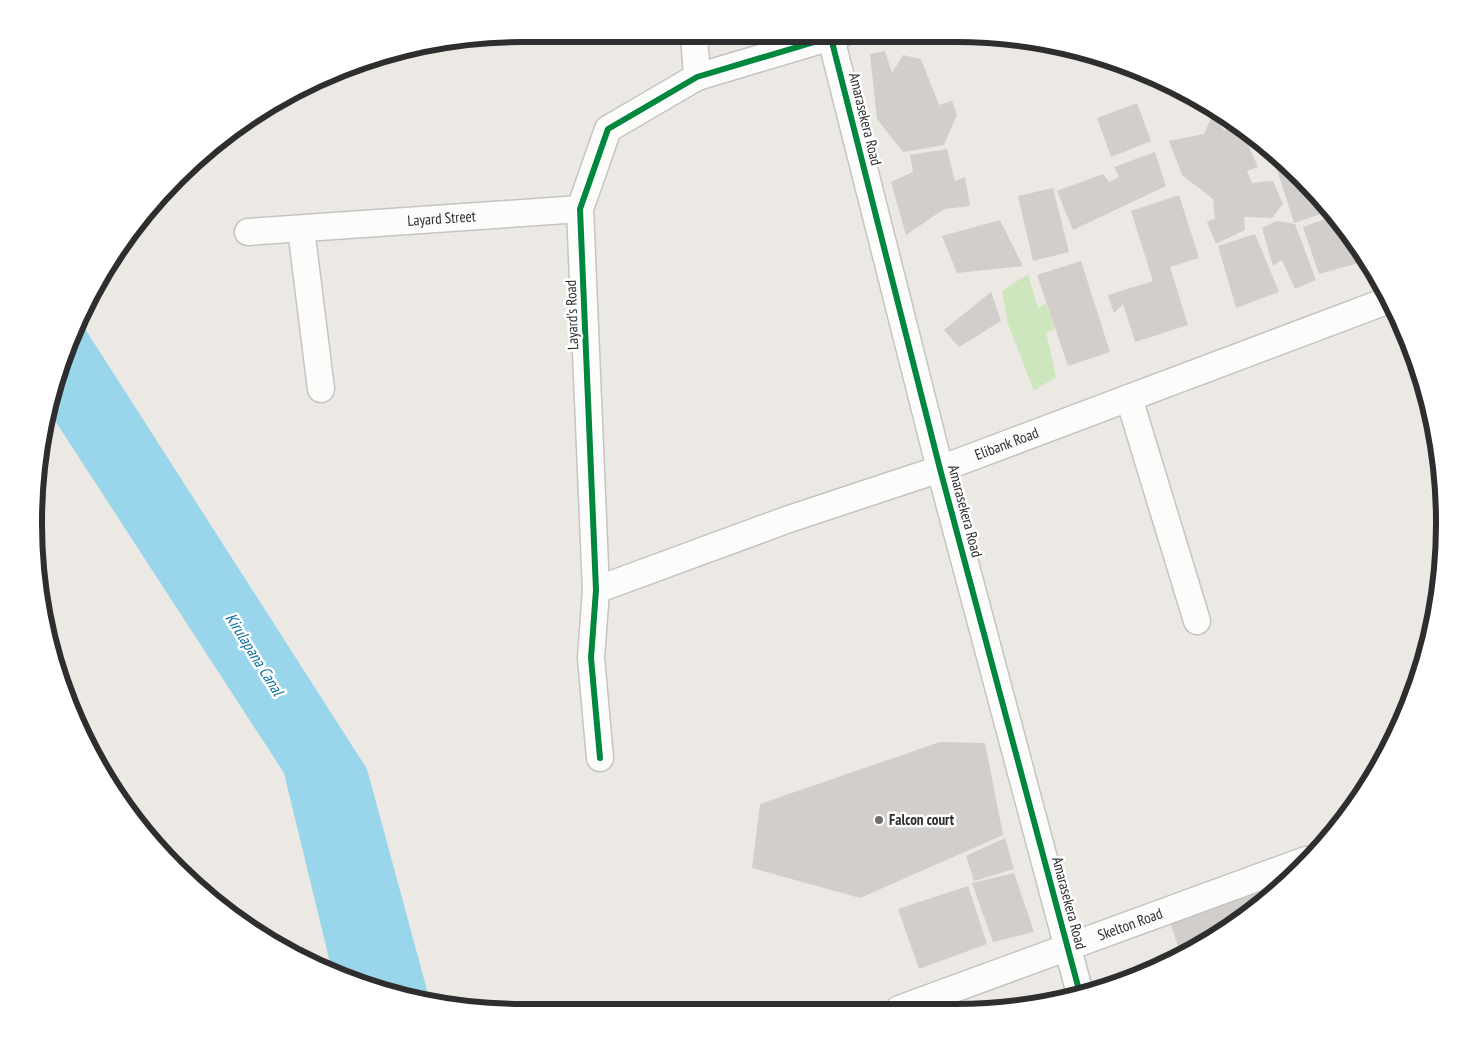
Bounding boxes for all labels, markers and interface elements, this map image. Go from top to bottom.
street label: Amarasekera Road [845,70,886,167]
street label: Layard Street [407,206,476,230]
street label: Layard's Road [561,280,582,350]
street label: Elibank Road [972,423,1041,464]
street label: Amarasekera Road [944,463,987,559]
water label: Kirulapana Canal [222,609,289,700]
place label: Falcon court [889,810,955,829]
marker: Falcon court [873,814,885,826]
street label: Amarasekera Road [1048,855,1091,951]
street label: Skelton Road [1095,903,1165,945]

